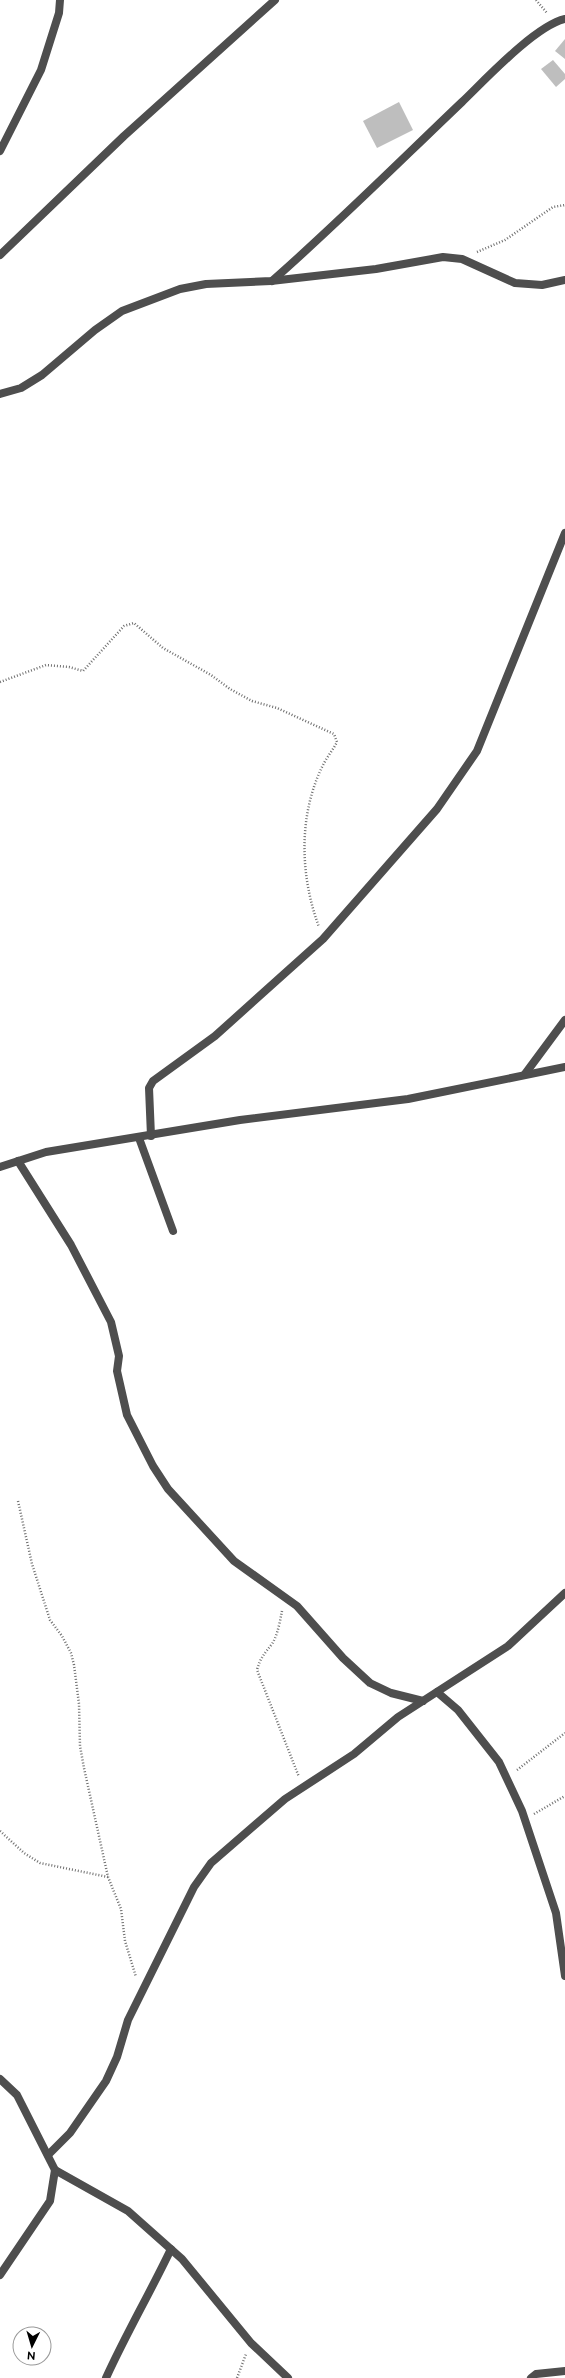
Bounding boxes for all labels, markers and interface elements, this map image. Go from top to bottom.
north arrow [12,2326,52,2366]
text: N [26,2349,36,2362]

